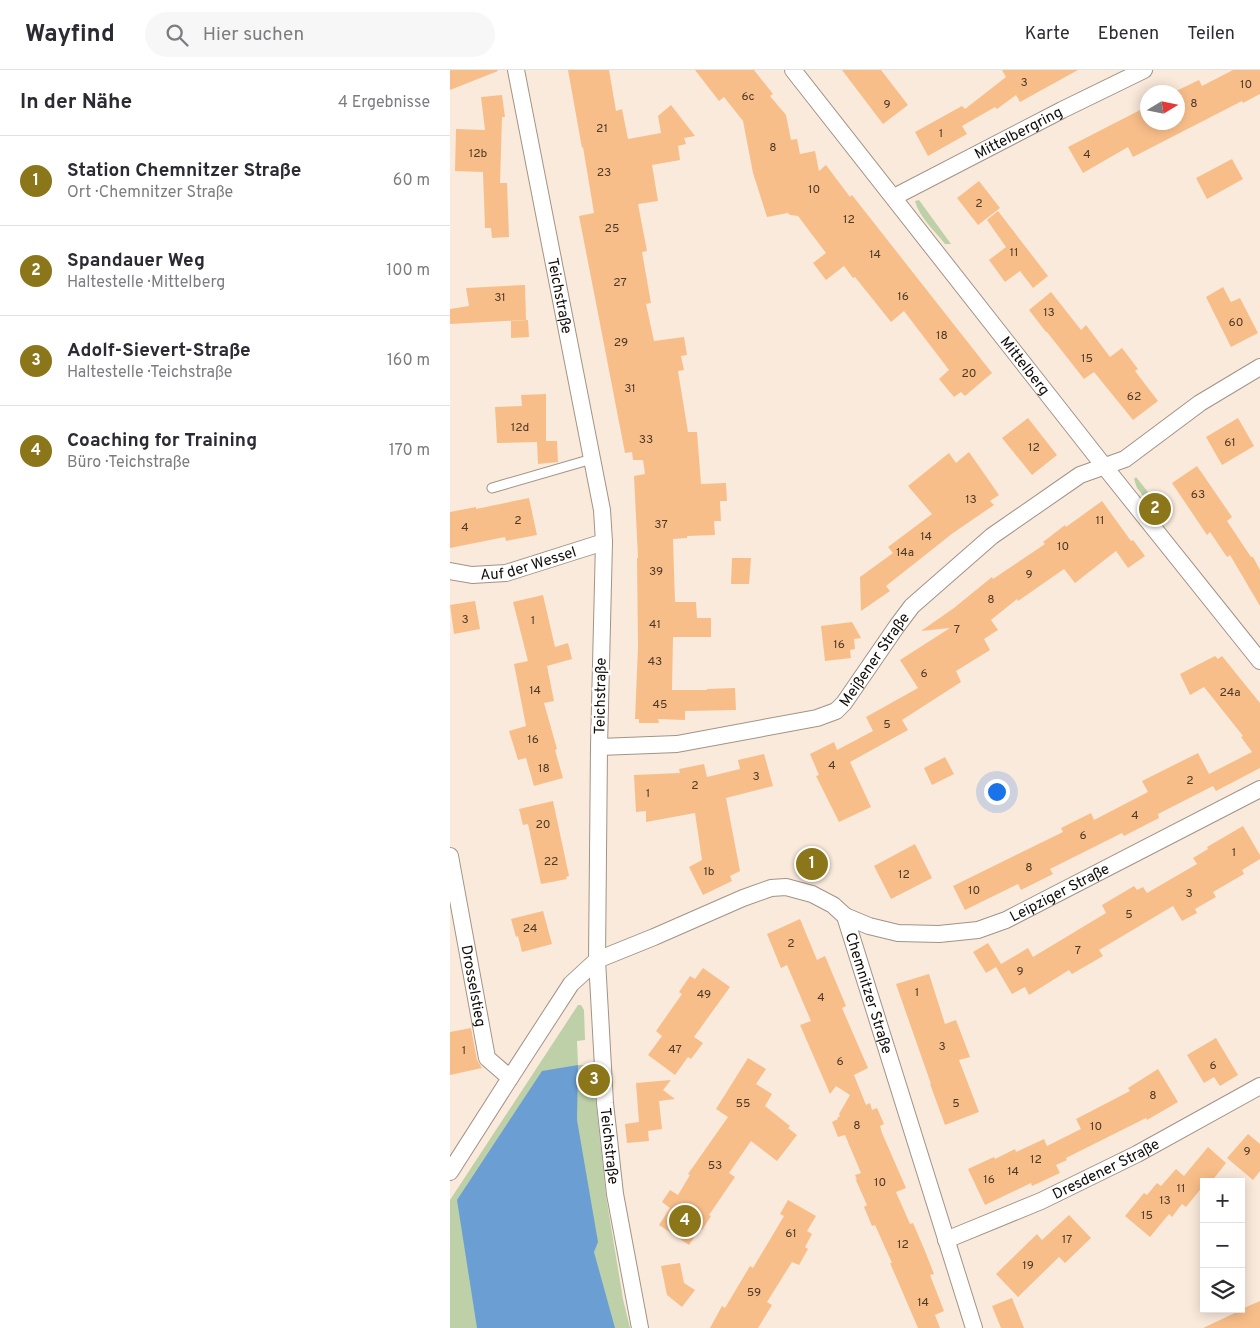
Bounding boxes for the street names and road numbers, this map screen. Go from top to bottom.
street label: Mittelbergring [972,103,1066,165]
street label: Teichstraße [542,256,575,336]
street label: Mittelberg [995,333,1053,400]
street label: Auf der Wessel [480,543,579,586]
street label: Meißener Straße [836,609,915,711]
street label: Teichstraße [591,657,612,735]
street label: Leipziger Straße [1007,860,1113,927]
street label: Chemnitzer Straße [840,930,896,1057]
street label: Drosselstieg [456,944,489,1029]
street label: Teichstraße [595,1107,622,1186]
street label: Dresdener Straße [1050,1135,1163,1205]

